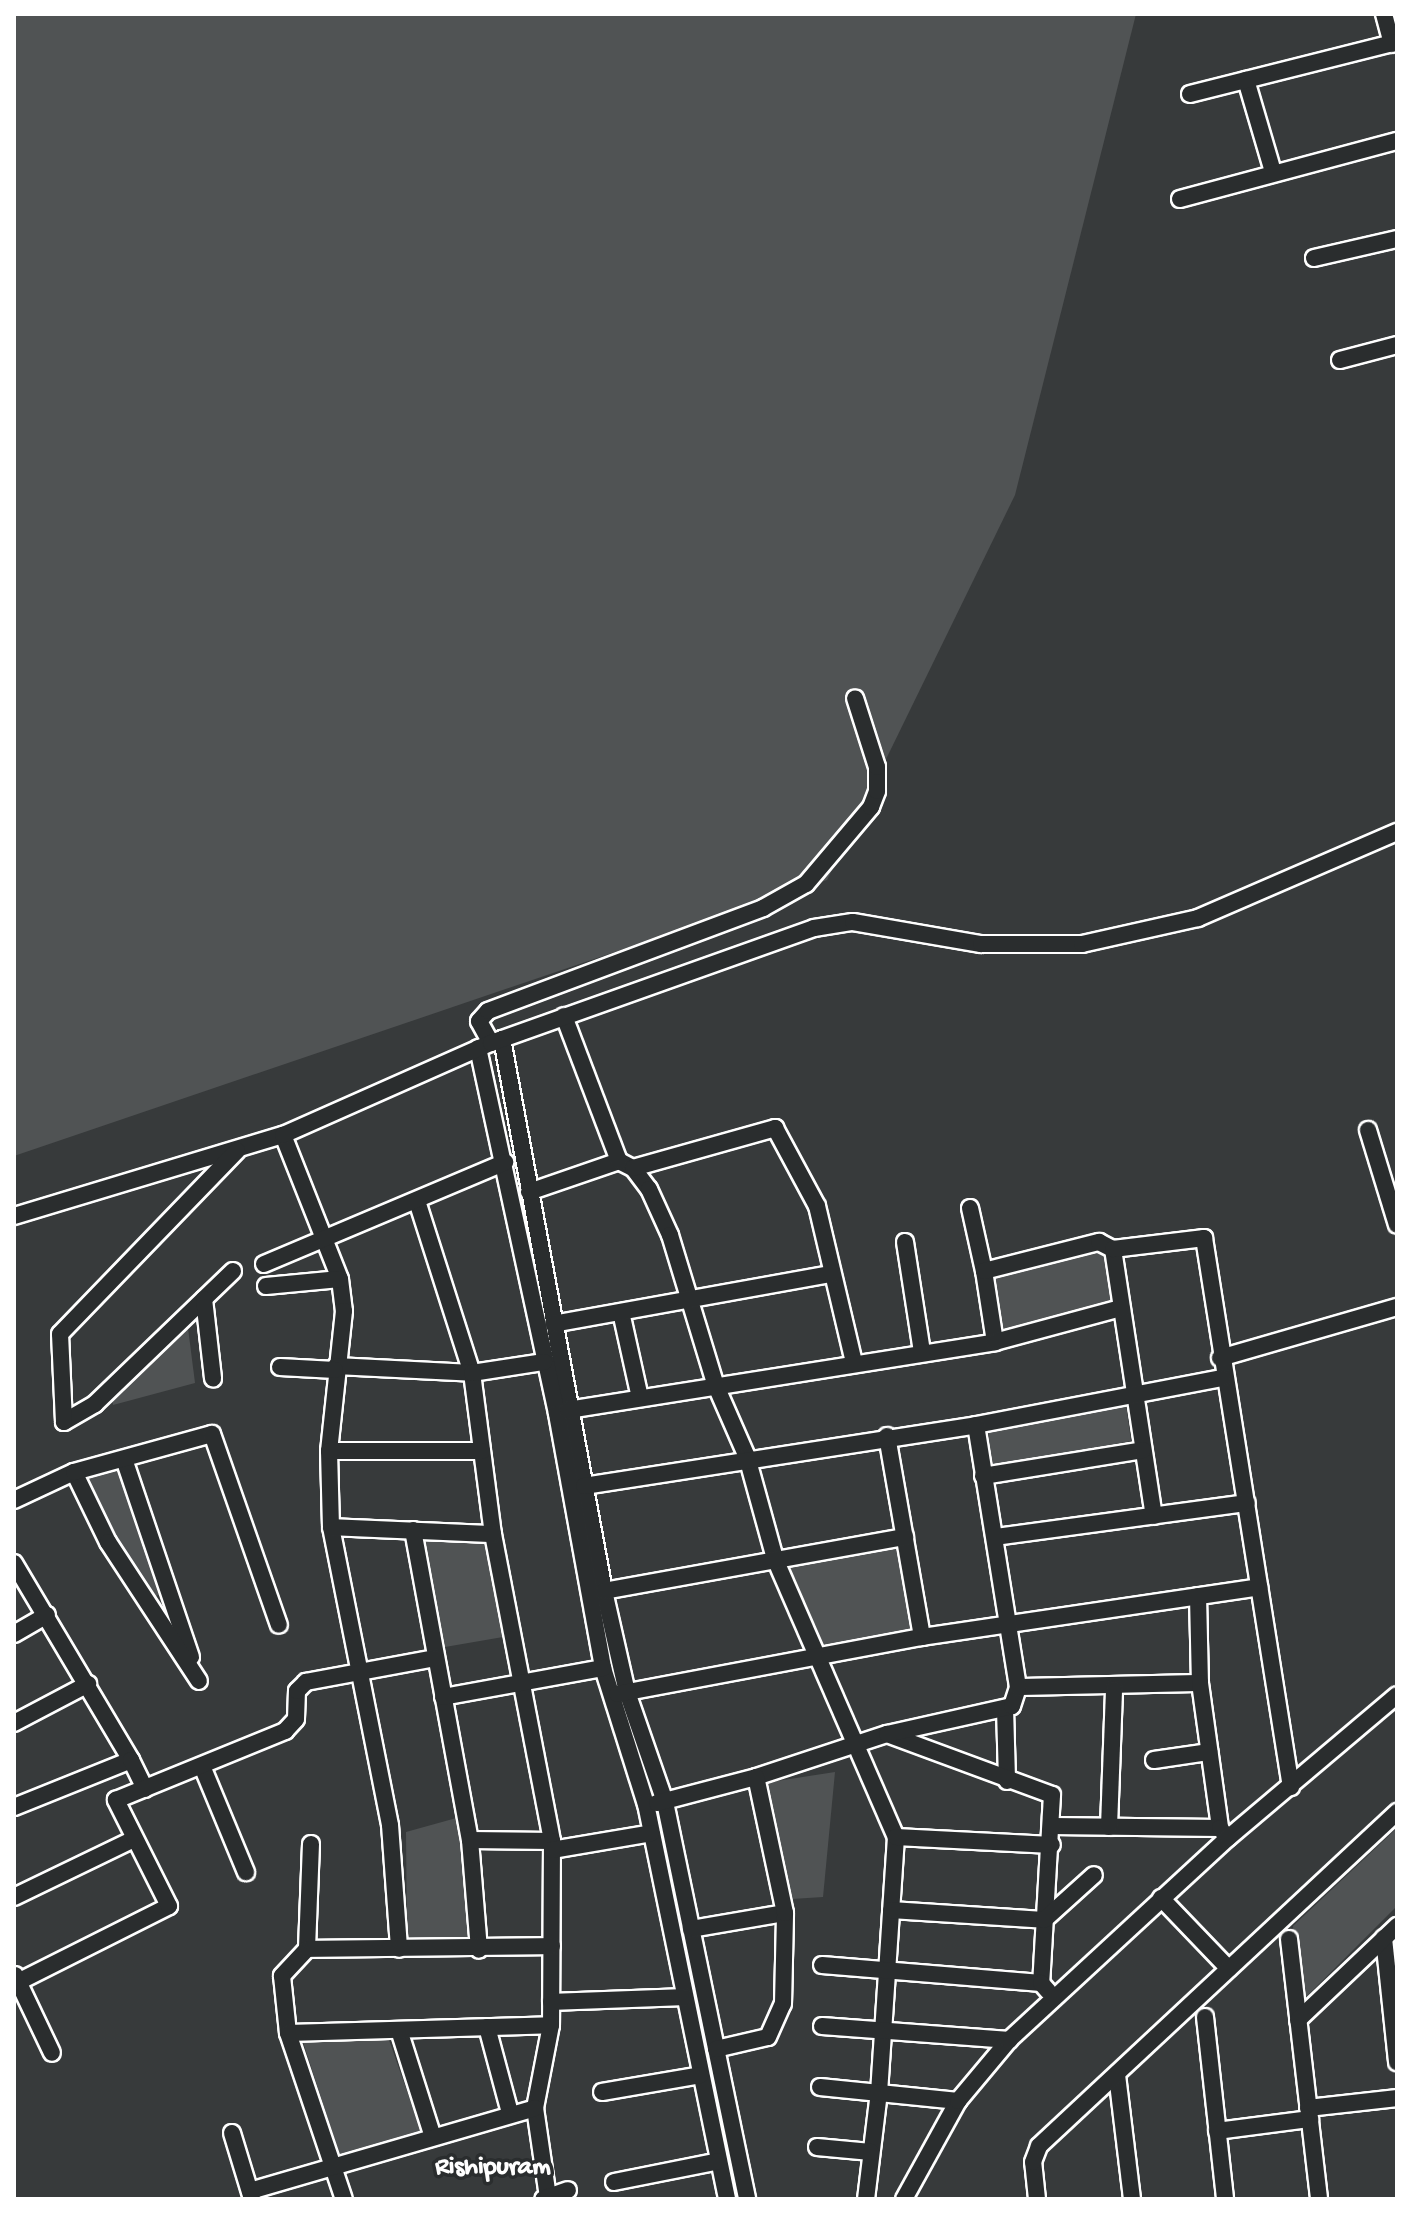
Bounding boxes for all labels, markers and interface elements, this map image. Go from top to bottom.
district label: Rishipuram [435,2153,551,2185]

